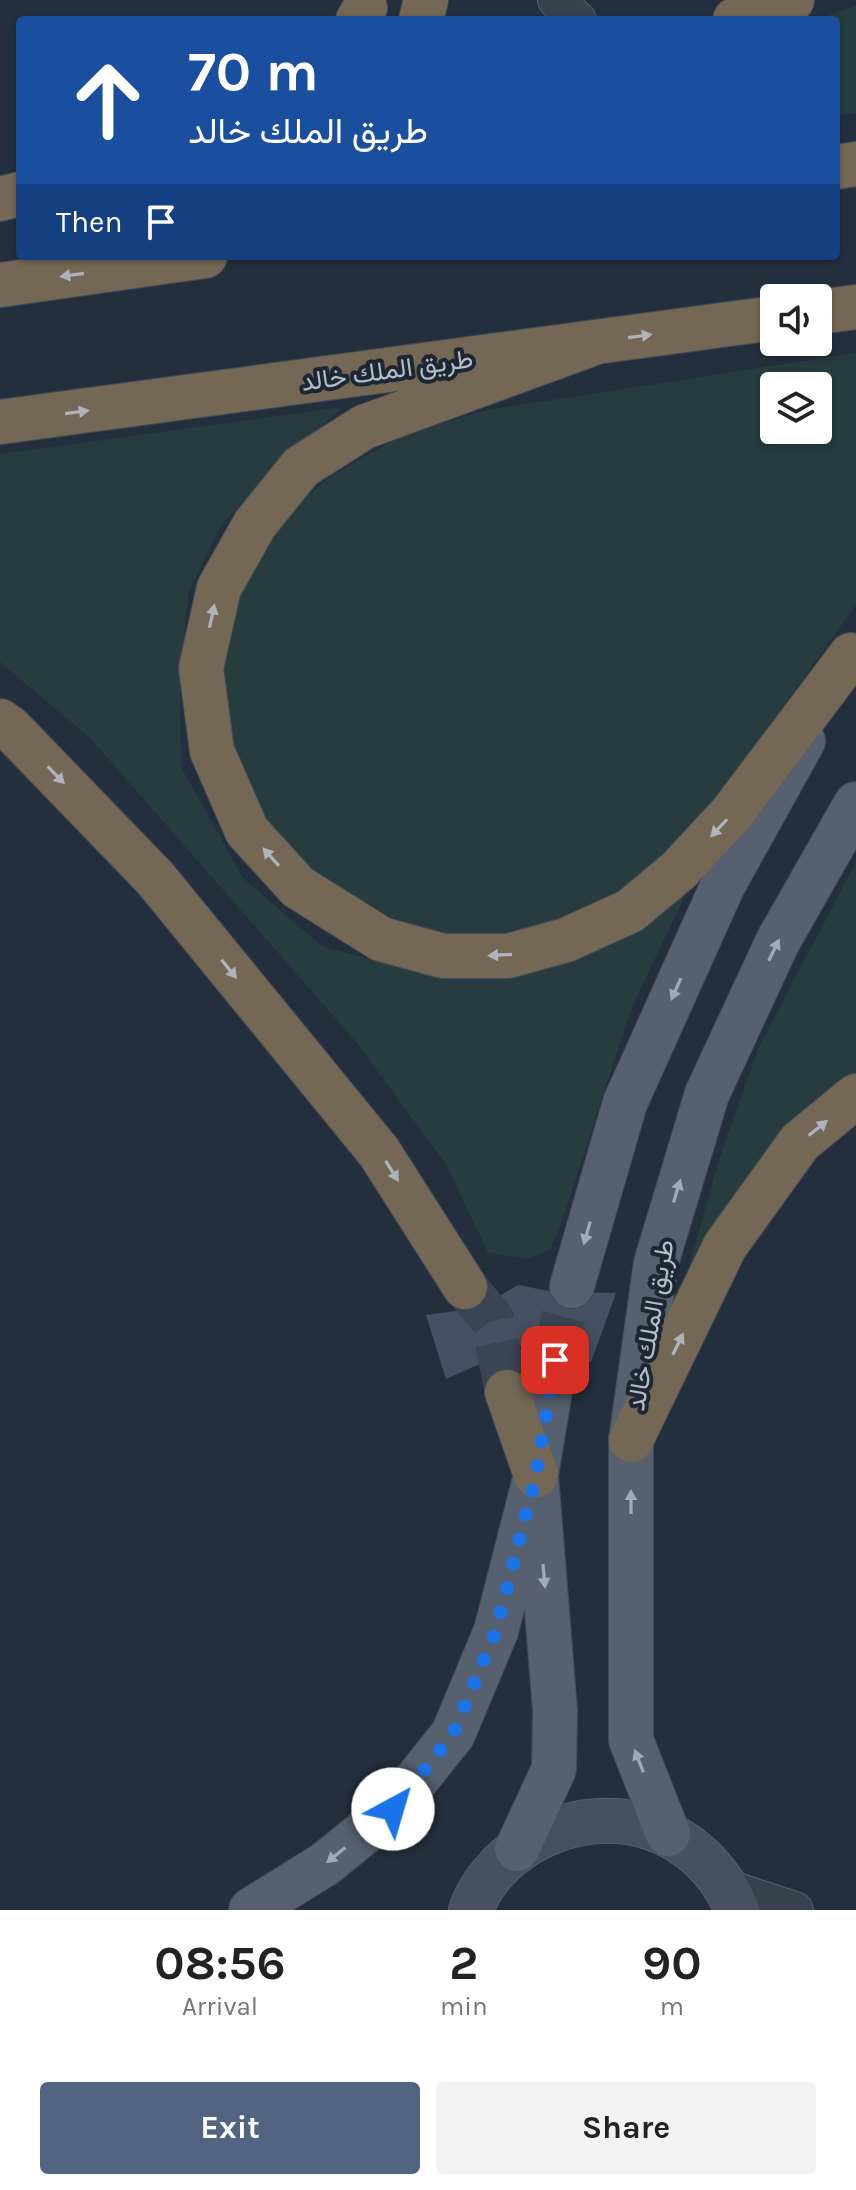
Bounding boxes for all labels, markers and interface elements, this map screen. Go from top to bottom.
text: 70 m [188,39,319,104]
icon: ahead [56,48,160,152]
text: طريق الملك خالد [188,110,428,152]
icon: arrive [139,200,183,244]
text: Then [56,204,123,240]
one-way arrow [59,269,84,282]
map controls [760,284,832,444]
button: sound [760,284,832,356]
one-way arrow [628,329,653,342]
street label: طريق الملك خالد [299,343,475,398]
button: layers [760,372,832,444]
one-way arrow [65,405,90,418]
one-way arrow [206,603,219,628]
one-way arrow [46,765,65,784]
one-way arrow [710,818,728,837]
one-way arrow [262,848,280,867]
one-way arrow [767,939,781,962]
one-way arrow [487,949,512,962]
one-way arrow [221,958,238,979]
one-way arrow [669,977,683,1001]
one-way arrow [808,1120,828,1137]
one-way arrow [384,1161,399,1182]
one-way arrow [671,1179,684,1203]
one-way arrow [581,1221,593,1246]
street label: طريق الملك خالد [620,1237,681,1413]
pin [521,1326,589,1394]
one-way arrow [671,1333,684,1356]
icon: arrive [533,1338,577,1382]
one-way arrow [625,1489,637,1514]
one-way arrow [538,1564,551,1589]
one-way arrow [632,1749,645,1773]
position arrow [351,1767,435,1851]
one-way arrow [326,1846,346,1863]
text: 08:56 [154,1935,286,1991]
text: 2 [449,1935,478,1991]
text: 90 [642,1935,702,1991]
text: Arrival [182,1991,258,2022]
text: min [440,1991,488,2022]
text: m [660,1991,684,2022]
button: Exit [40,2082,420,2174]
button: Share [436,2082,816,2174]

